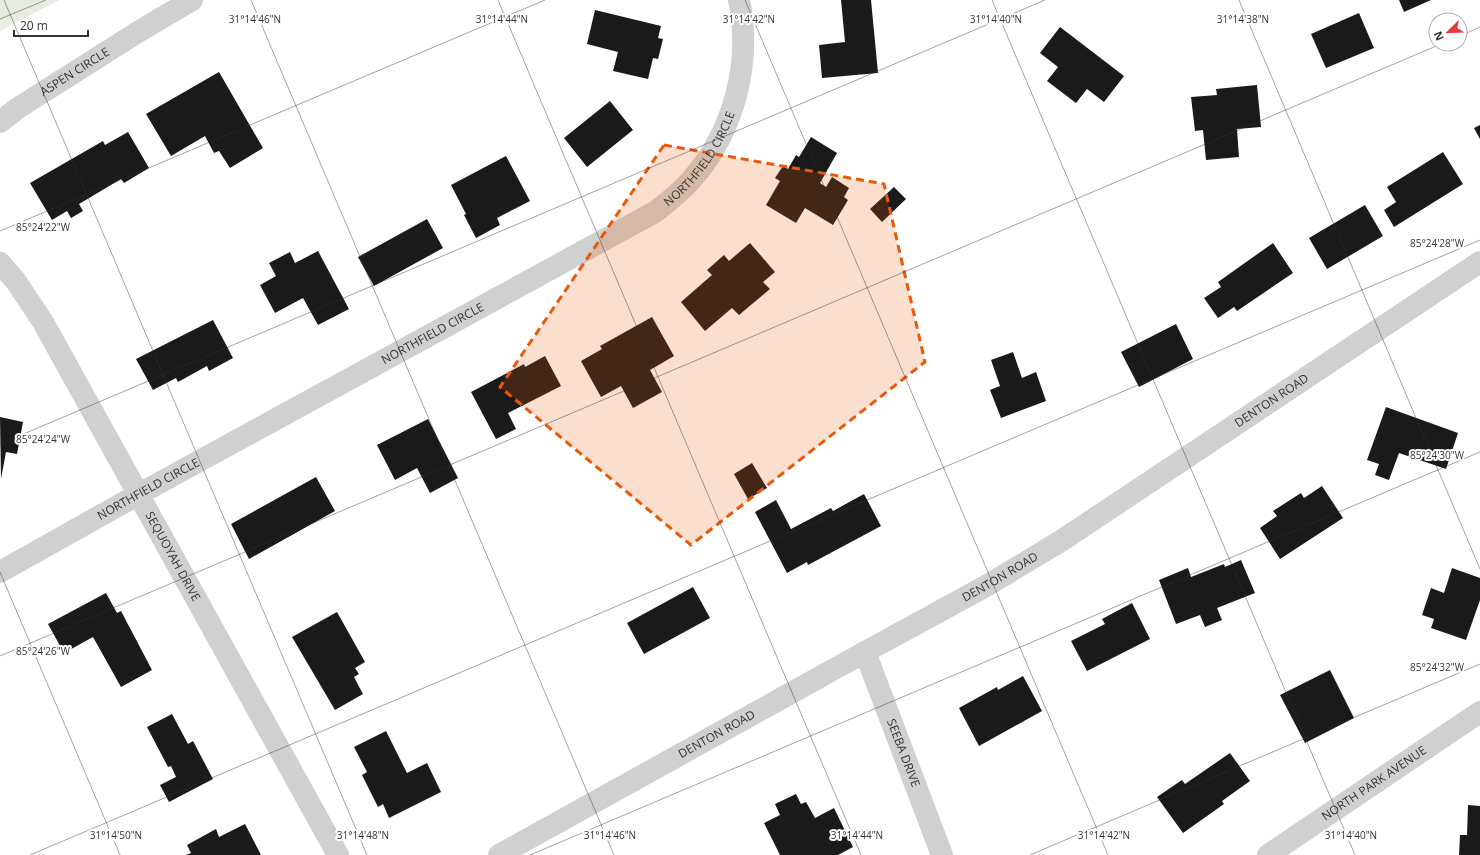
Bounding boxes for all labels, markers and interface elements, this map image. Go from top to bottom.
scale bar [14,12,88,38]
text: 31°14'46"N [229,12,281,26]
text: 31°14'44"N [476,12,528,26]
text: 31°14'42"N [723,12,775,26]
text: 31°14'40"N [970,12,1022,26]
text: 31°14'38"N [1217,12,1269,26]
north arrow [1428,12,1468,52]
text: 20 m [20,17,48,34]
text: N [1430,29,1447,43]
street label: ASPEN CIRCLE [37,43,112,100]
street label: NORTHFIELD CIRCLE [660,109,739,210]
text: 85°24'22"W [16,220,71,234]
text: 85°24'28"W [1410,236,1465,250]
street label: NORTHFIELD CIRCLE [378,298,487,368]
street label: DENTON ROAD [1231,369,1312,431]
text: 85°24'24"W [16,432,71,446]
text: 85°24'30"W [1410,448,1465,462]
street label: NORTHFIELD CIRCLE [94,454,202,524]
street label: SEQUOYAH DRIVE [141,508,205,604]
street label: DENTON ROAD [959,548,1041,606]
text: 85°24'26"W [16,644,71,658]
text: 85°24'32"W [1410,660,1465,674]
street label: DENTON ROAD [675,706,758,762]
street label: SEEBA DRIVE [883,716,924,789]
street label: NORTH PARK AVENUE [1318,742,1430,824]
text: 31°14'50"N [90,828,142,842]
text: 31°14'48"N [337,828,389,842]
text: 31°14'46"N [584,828,636,842]
text: 31°14'44"N [831,828,883,842]
text: 31°14'42"N [1078,828,1130,842]
text: 31°14'40"N [1325,828,1377,842]

